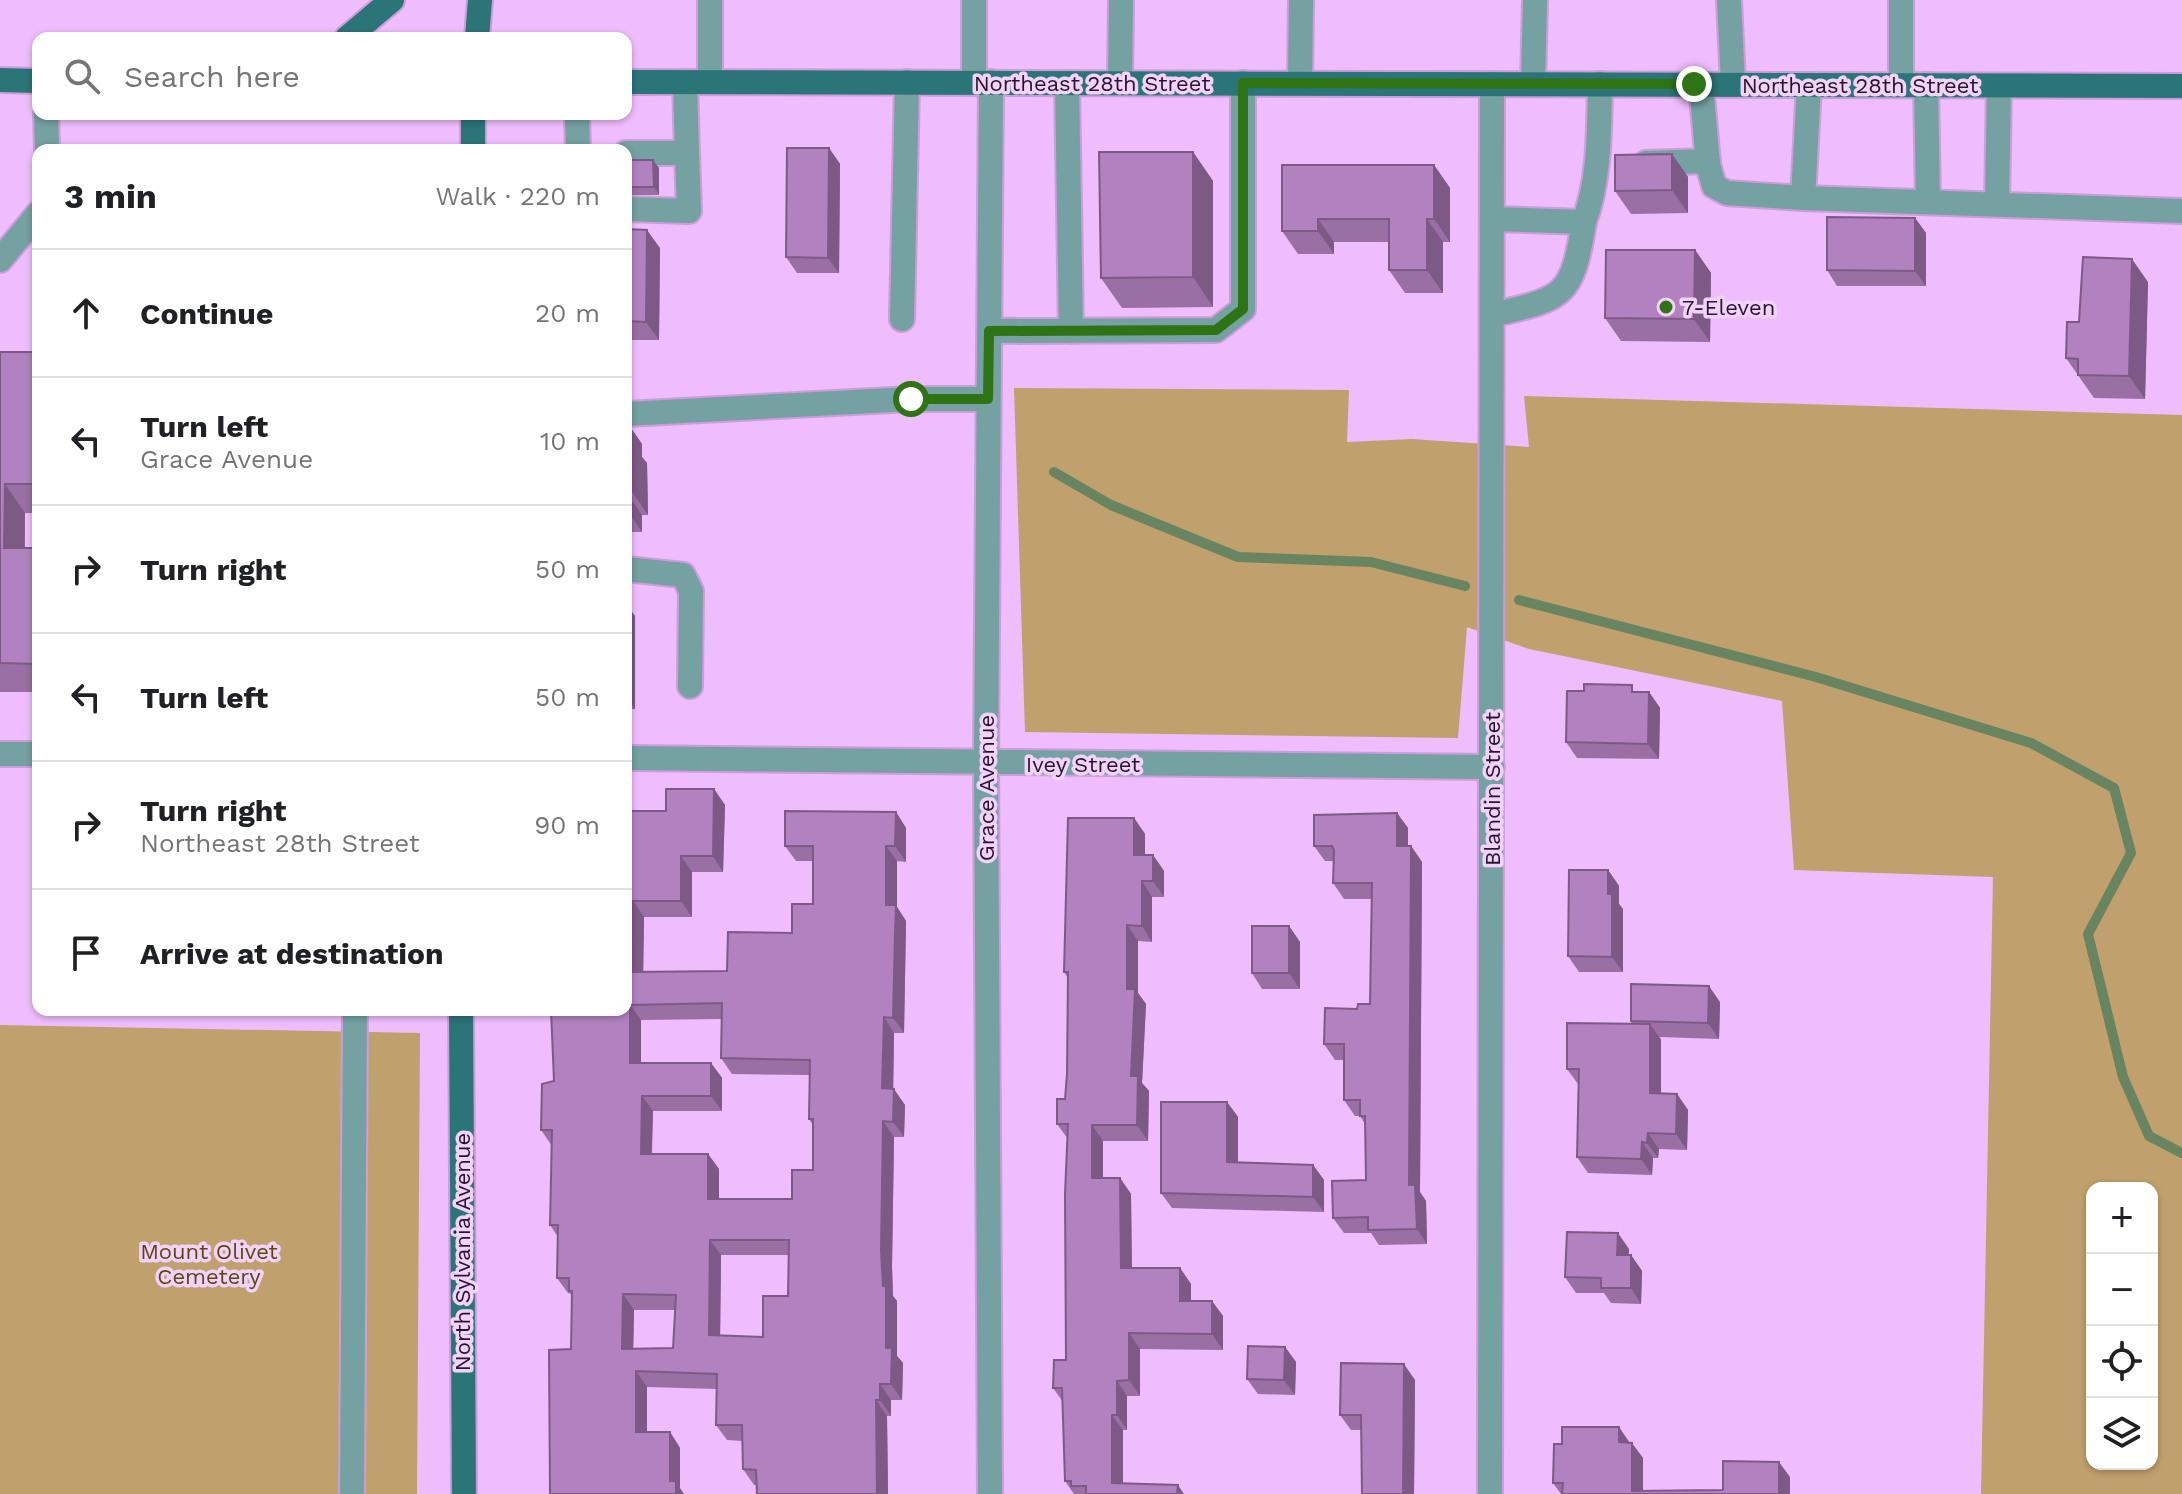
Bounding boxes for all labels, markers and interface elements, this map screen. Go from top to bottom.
search box [32,32,632,120]
icon: search [60,54,104,98]
text: Search here [124,59,300,94]
route end [1676,66,1712,102]
street label: Northeast 28th Street [974,71,1210,96]
street label: Northeast 28th Street [1742,73,1978,98]
text: 3 min [64,176,157,216]
text: Walk · 220 m [435,181,600,211]
icon: ahead [64,291,108,335]
place label: 7-Eleven [1682,295,1775,320]
text: Continue [140,296,273,331]
text: 20 m [535,298,600,328]
marker: 7-Eleven [1657,298,1675,316]
route start [893,381,929,417]
text: Turn left [140,409,268,444]
icon: left [64,419,108,463]
text: 10 m [540,426,600,456]
text: Grace Avenue [140,444,313,474]
icon: right [64,547,108,591]
text: Turn right [140,552,286,587]
text: 50 m [535,554,600,584]
icon: left [64,675,108,719]
text: Turn left [140,680,268,715]
text: 50 m [535,682,600,712]
street label: Blandin Street [1480,712,1505,866]
street label: Grace Avenue [974,715,999,861]
street label: Ivey Street [1026,752,1140,777]
text: Turn right [140,793,286,828]
icon: right [64,803,108,847]
text: 90 m [534,810,600,840]
text: Northeast 28th Street [140,828,420,858]
icon: arrive [64,931,108,975]
text: Arrive at destination [140,936,444,971]
street label: North Sylvania Avenue [450,1133,475,1371]
map controls [2086,1182,2158,1470]
button: + [2086,1182,2158,1254]
park label: Mount Olivet Cemetery [140,1239,278,1289]
button: − [2086,1254,2158,1326]
button: locate [2086,1326,2158,1398]
button: layers [2086,1398,2158,1470]

